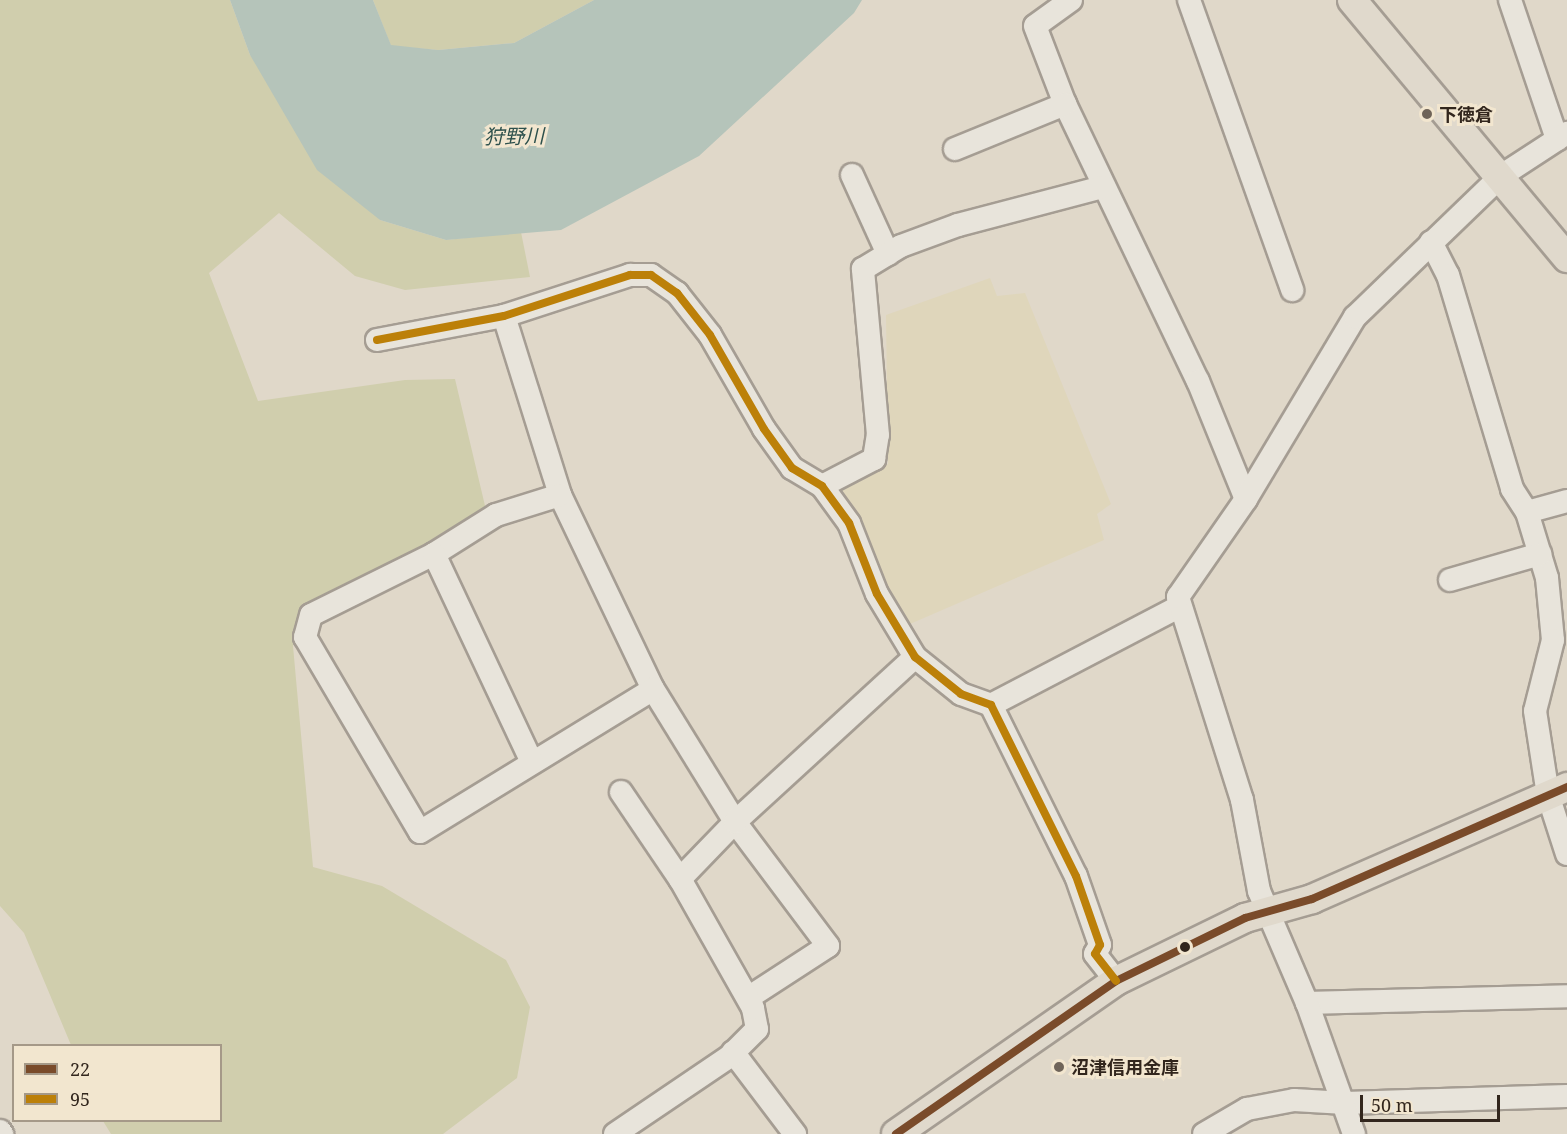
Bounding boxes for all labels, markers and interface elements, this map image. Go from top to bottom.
place label: 下徳倉 [1439,103,1493,125]
marker: 下徳倉 [1420,107,1434,121]
water label: 狩野川 [484,123,544,149]
unlabelled marker [1179,941,1191,953]
legend [12,1044,222,1122]
place label: 沼津信用金庫 [1071,1056,1179,1078]
text: 22 [70,1057,90,1081]
marker: 沼津信用金庫 [1052,1060,1066,1074]
scale bar [1363,1083,1502,1121]
text: 95 [70,1087,90,1111]
text: 50 m [1371,1093,1413,1117]

